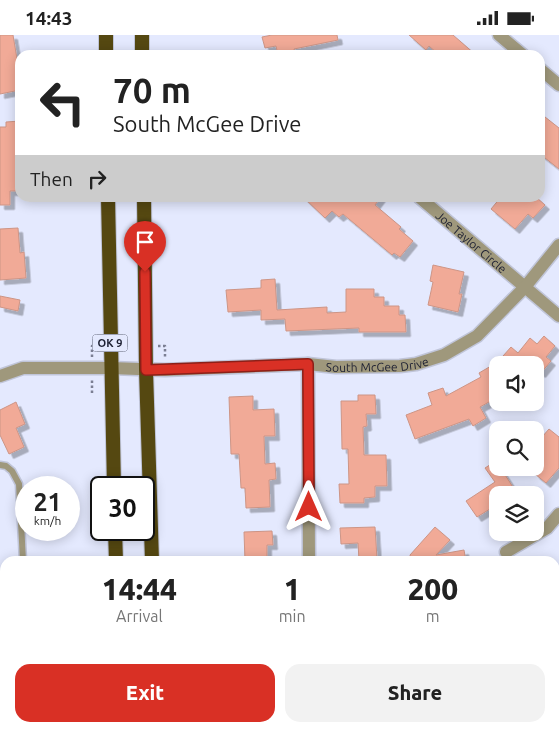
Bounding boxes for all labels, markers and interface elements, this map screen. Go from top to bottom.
text: 14:43 [25,7,73,29]
icon: left [30,70,95,135]
text: 70 m [113,70,191,110]
text: South McGee Drive [113,111,301,136]
icon: right [83,165,111,193]
text: Then [30,168,73,190]
street label: Joe Taylor Circle [434,208,509,275]
pin [124,221,166,272]
icon: arrive [131,228,159,256]
road number: OK 9 [92,335,128,351]
street label: South McGee Drive [325,354,430,374]
map controls [489,356,544,541]
button: sound [489,356,544,411]
button: search [489,421,544,476]
speed limit sign: 30 [90,476,155,541]
position arrow [282,480,334,532]
button: layers [489,486,544,541]
text: 21 [33,488,62,516]
text: km/h [34,514,61,527]
text: 14:44 [102,572,177,606]
text: 1 [284,572,301,606]
text: 200 [407,572,458,606]
text: Arrival [116,607,163,625]
text: min [279,607,306,625]
text: m [426,607,440,625]
button: Exit [15,664,275,722]
button: Share [285,664,545,722]

